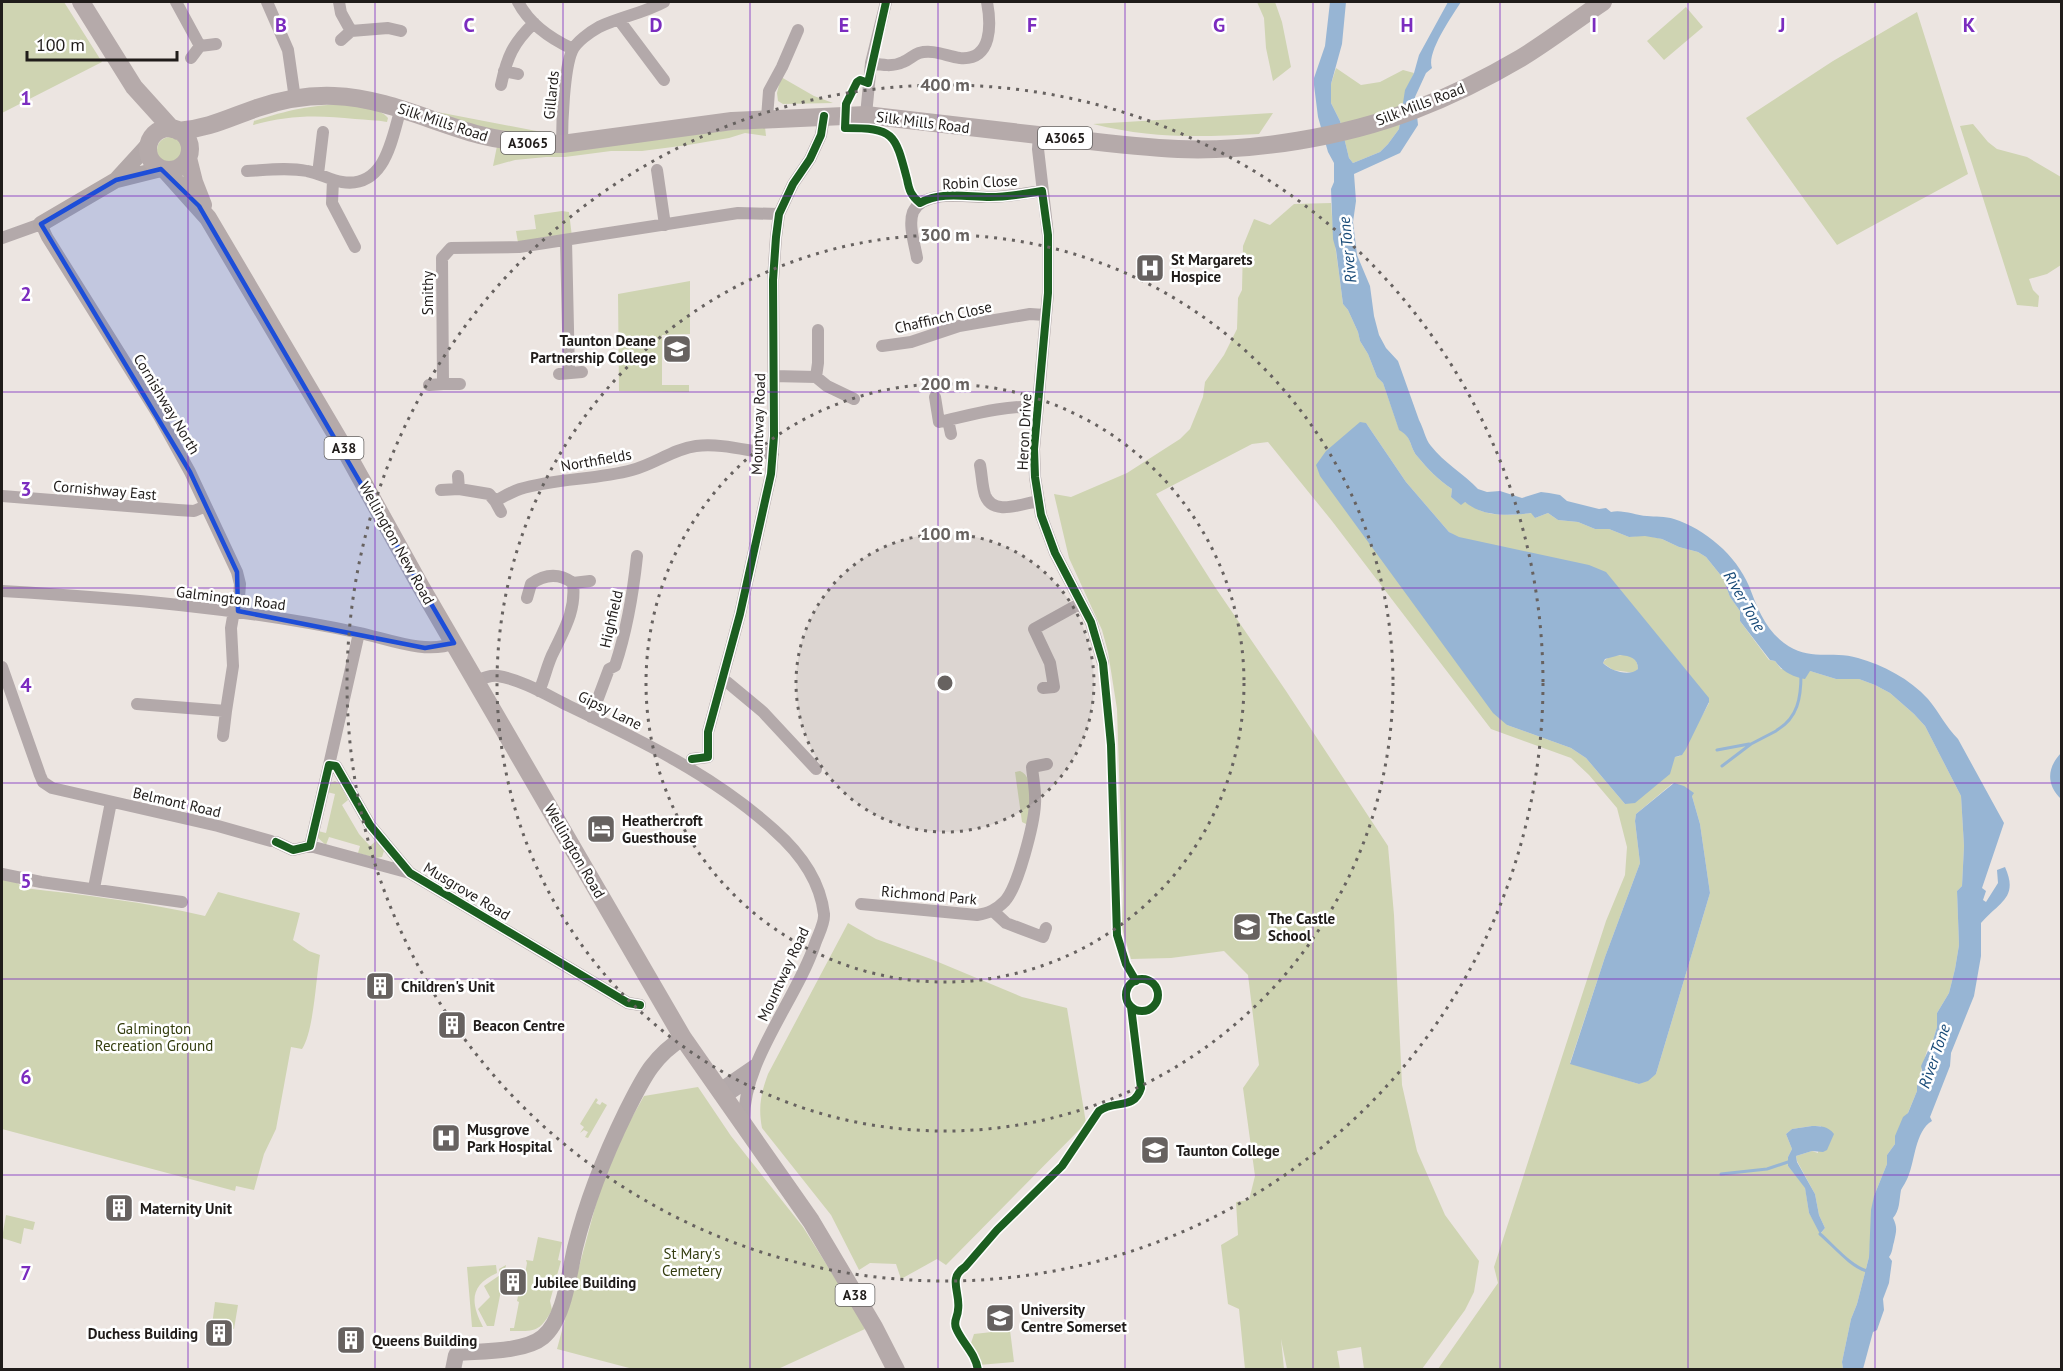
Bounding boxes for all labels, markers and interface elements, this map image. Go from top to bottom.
text: B [275,12,287,38]
text: C [463,12,475,38]
text: D [650,12,663,38]
text: E [839,12,849,38]
text: F [1027,12,1037,38]
text: G [1213,12,1225,38]
text: H [1400,12,1414,38]
text: I [1591,12,1597,38]
text: J [1778,12,1785,38]
text: K [1963,12,1976,38]
scale bar [27,24,177,62]
text: 100 m [36,33,85,56]
street label: Gillards [539,70,563,120]
text: 400 m [920,73,970,96]
street label: Silk Mills Road [1373,78,1467,130]
text: 1 [20,85,32,111]
street label: Silk Mills Road [395,98,491,146]
street label: Silk Mills Road [875,107,971,137]
road number: A3065 [1038,127,1092,149]
road number: A3065 [501,132,555,154]
street label: Robin Close [942,171,1018,193]
water label: River Tone [1334,215,1360,284]
text: 300 m [920,223,970,246]
place label: St Margarets Hospice [1171,250,1253,286]
hospital icon: St Margarets Hospice [1134,252,1166,284]
street label: Smithy [418,271,437,315]
text: 2 [20,281,32,307]
street label: Chaffinch Close [893,297,993,337]
place label: Taunton Deane Partnership College [530,331,656,367]
school or university icon: Taunton Deane Partnership College [661,333,693,365]
street label: Cornishway North [130,350,204,458]
text: 200 m [920,372,970,395]
street label: Mountway Road [747,373,769,475]
street label: Heron Drive [1013,393,1035,471]
road number: A38 [324,437,364,459]
street label: Northfields [559,444,633,476]
text: 3 [20,476,32,502]
street label: Cornishway East [53,476,157,504]
street label: Wellington New Road [355,478,439,608]
text: 100 m [920,522,970,545]
water label: River Tone [1720,567,1771,635]
street label: Galmington Road [175,582,287,614]
street label: Highfield [595,588,627,650]
text: 4 [20,672,32,698]
centre of rings [935,673,955,693]
street label: Gipsy Lane [575,686,645,734]
street label: Belmont Road [131,783,223,821]
street label: Wellington Road [540,801,610,901]
place label: Heathercroft Guesthouse [622,811,703,847]
hotel icon: Heathercroft Guesthouse [585,813,617,845]
street label: Musgrove Road [420,858,514,924]
text: 5 [20,868,32,894]
street label: Richmond Park [880,881,978,909]
place label: The Castle School [1268,909,1336,945]
school or university icon: The Castle School [1231,911,1263,943]
street label: Mountway Road [753,924,813,1024]
building icon: Children's Unit [364,970,396,1002]
place label: Children's Unit [401,977,496,996]
building icon: Beacon Centre [436,1009,468,1041]
place label: Beacon Centre [473,1016,565,1035]
park label: Galmington Recreation Ground [95,1019,213,1055]
water label: River Tone [1914,1021,1955,1091]
text: 6 [20,1064,32,1090]
place label: Musgrove Park Hospital [467,1120,553,1156]
hospital icon: Musgrove Park Hospital [430,1122,462,1154]
school or university icon: Taunton College [1139,1134,1171,1166]
place label: Taunton College [1176,1141,1280,1160]
building icon: Maternity Unit [103,1192,135,1224]
place label: Maternity Unit [140,1199,233,1218]
park label: St Mary's Cemetery [662,1244,722,1280]
text: 7 [20,1260,32,1286]
building icon: Jubilee Building [497,1266,529,1298]
place label: Jubilee Building [533,1273,636,1292]
road number: A38 [836,1284,874,1306]
place label: University Centre Somerset [1021,1300,1127,1336]
school or university icon: University Centre Somerset [984,1302,1016,1334]
building icon: Duchess Building [203,1317,235,1349]
place label: Duchess Building [88,1324,198,1343]
building icon: Queens Building [335,1324,367,1356]
place label: Queens Building [372,1331,477,1350]

